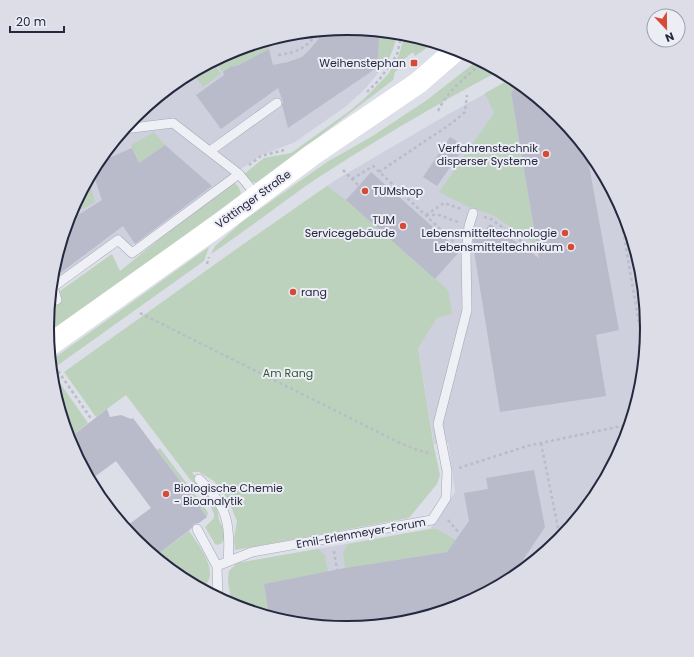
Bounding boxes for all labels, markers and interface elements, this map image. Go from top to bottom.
scale bar [10,8,64,34]
north arrow [646,8,686,48]
text: 20 m [16,13,46,30]
text: N [663,28,677,46]
place label: Weihenstephan [319,55,406,71]
marker: Weihenstephan [409,58,419,68]
place label: Verfahrenstechnik disperser Systeme [437,140,538,169]
marker: Verfahrenstechnik disperser Systeme [541,149,551,159]
street label: Vöttinger Straße [212,166,294,232]
place label: TUMshop [373,183,423,199]
marker: TUMshop [360,186,370,196]
place label: TUM Servicegebäude [305,212,395,241]
marker: TUM Servicegebäude [398,221,408,231]
place label: Lebensmitteltechnologie [421,225,557,241]
marker: Lebensmitteltechnologie [560,228,570,238]
place label: Lebensmitteltechnikum [434,239,563,255]
marker: Lebensmitteltechnikum [566,242,576,252]
place label: rang [301,284,327,300]
marker: rang [288,287,298,297]
park label: Am Rang [263,365,313,381]
place label: Biologische Chemie - Bioanalytik [174,480,283,509]
marker: Biologische Chemie - Bioanalytik [161,489,171,499]
street label: Emil-Erlenmeyer-Forum [295,514,427,552]

